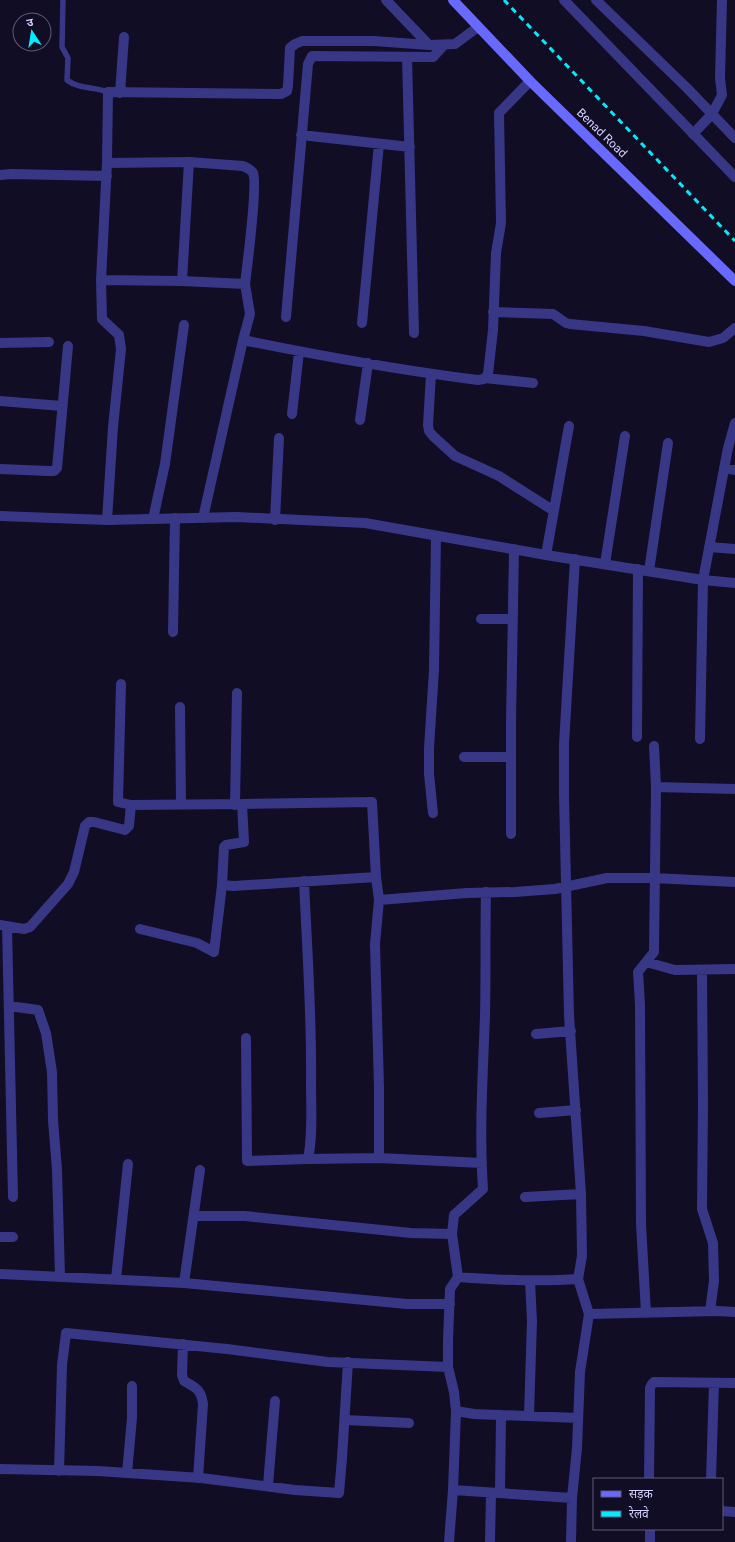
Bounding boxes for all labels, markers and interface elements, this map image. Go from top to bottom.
north arrow [12,12,52,52]
text: उ [26,16,35,30]
street label: Benad Road [574,106,630,160]
legend [593,1478,723,1530]
text: सड़क [629,1487,654,1501]
text: रेलवे [629,1506,649,1521]

